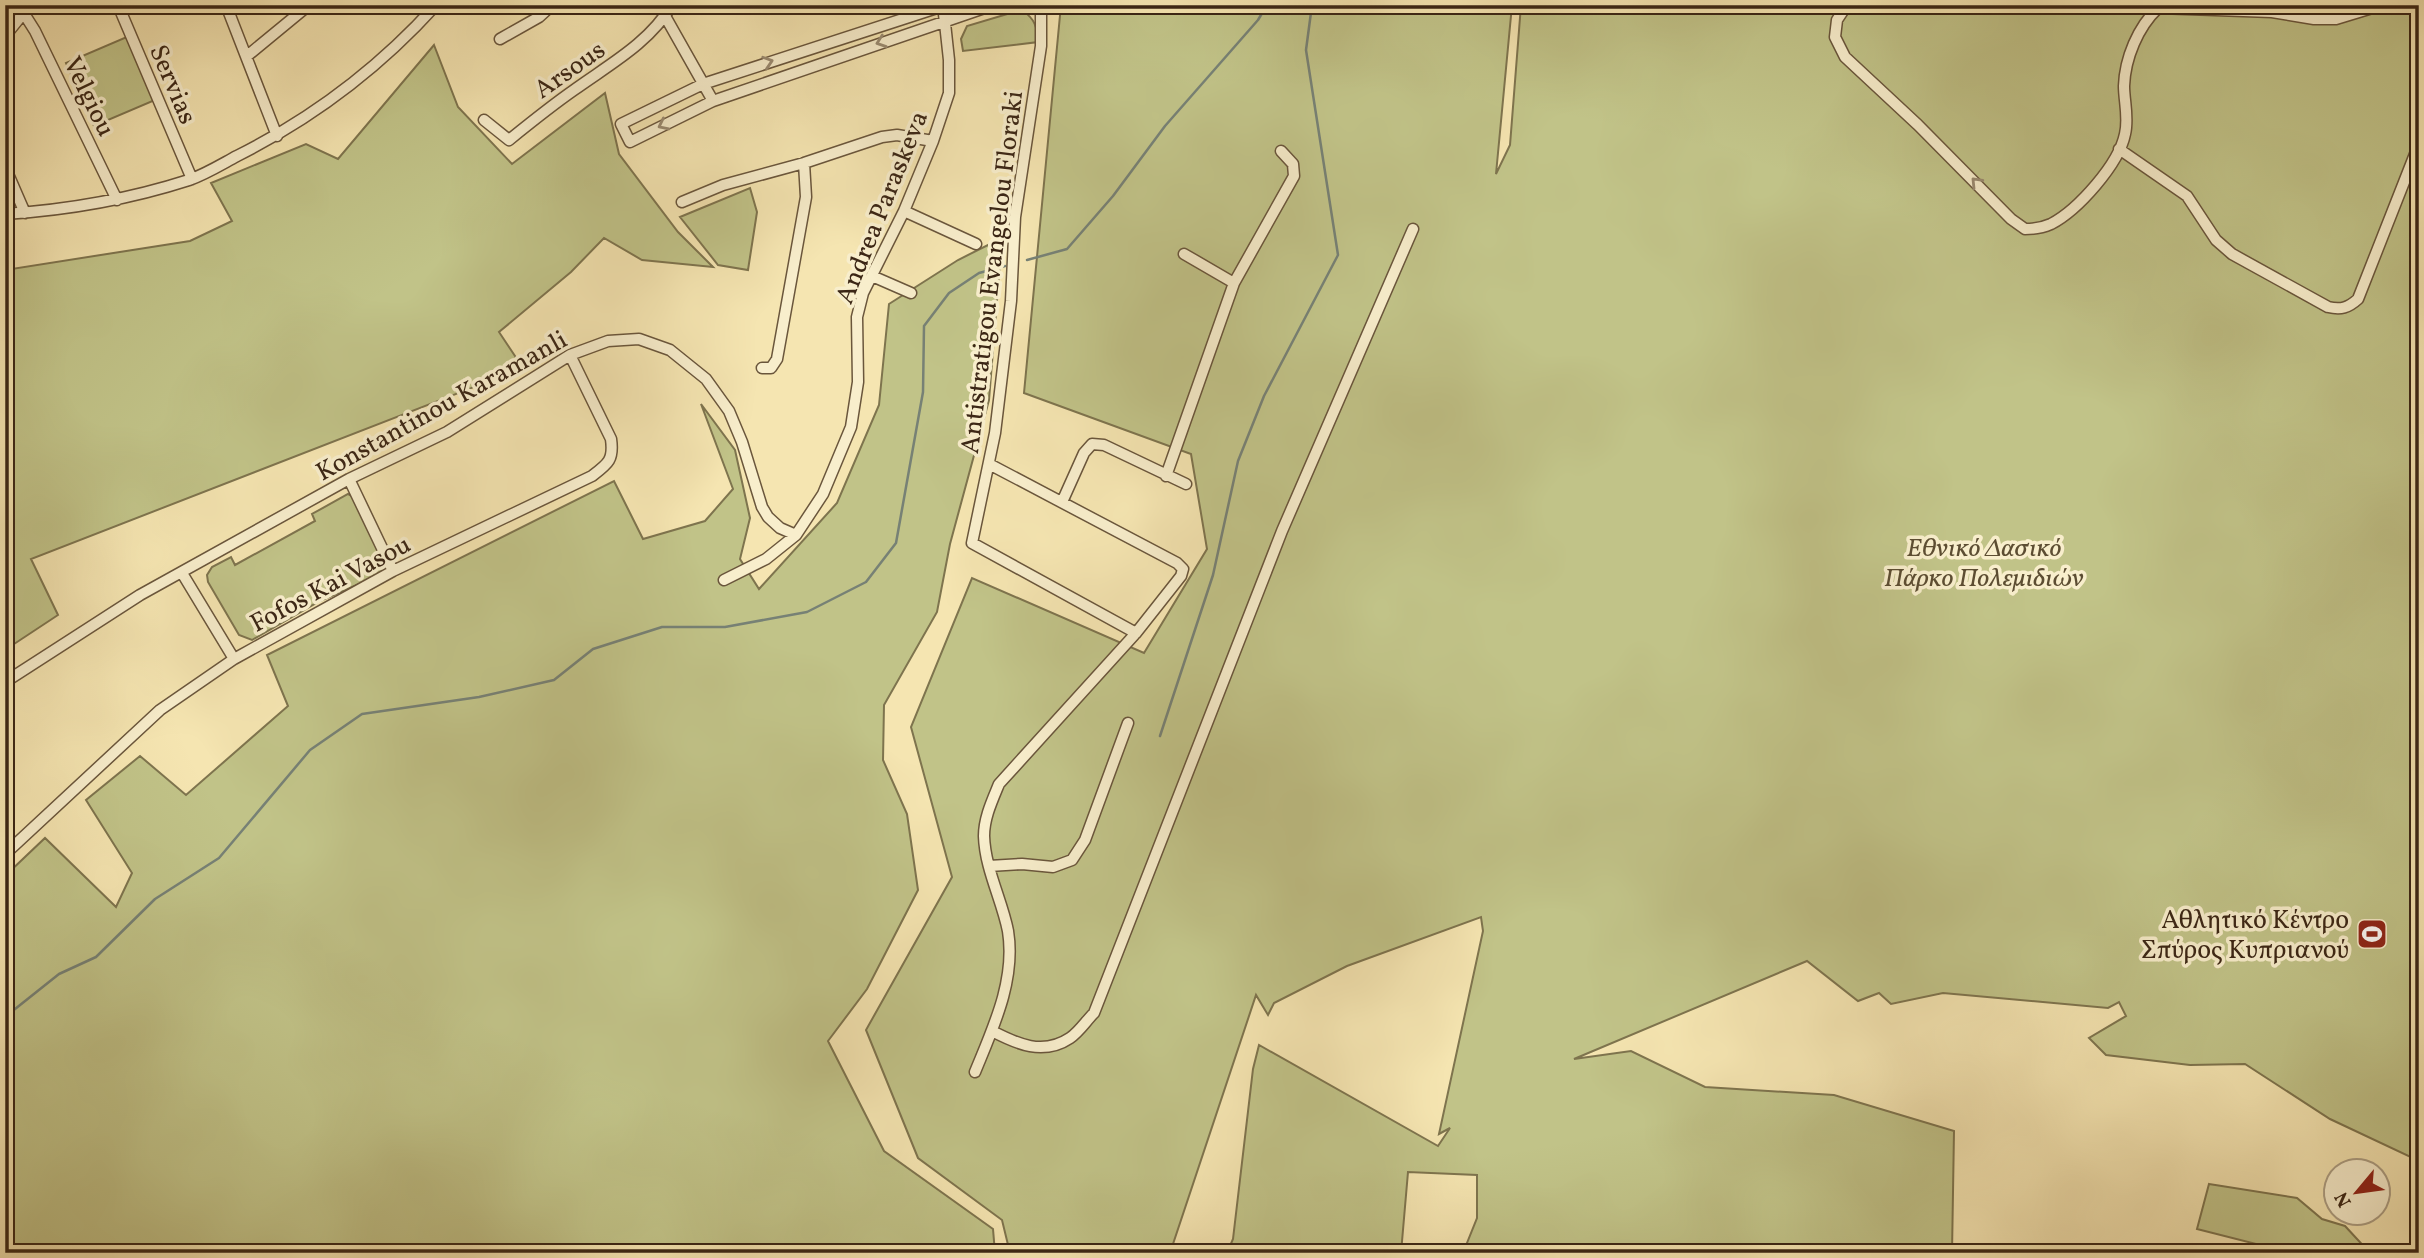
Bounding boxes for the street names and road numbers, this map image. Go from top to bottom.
street label: Arsous [527,33,613,108]
street label: Servias [139,39,205,130]
street label: Velgiou [53,51,123,143]
street label: Antistratigou Evangelou Floraki [953,89,1033,456]
street label: Andrea Paraskeva [828,106,938,310]
street label: Konstantinou Karamanli [310,323,574,491]
street label: Fofos Kai Vasou [244,527,418,642]

